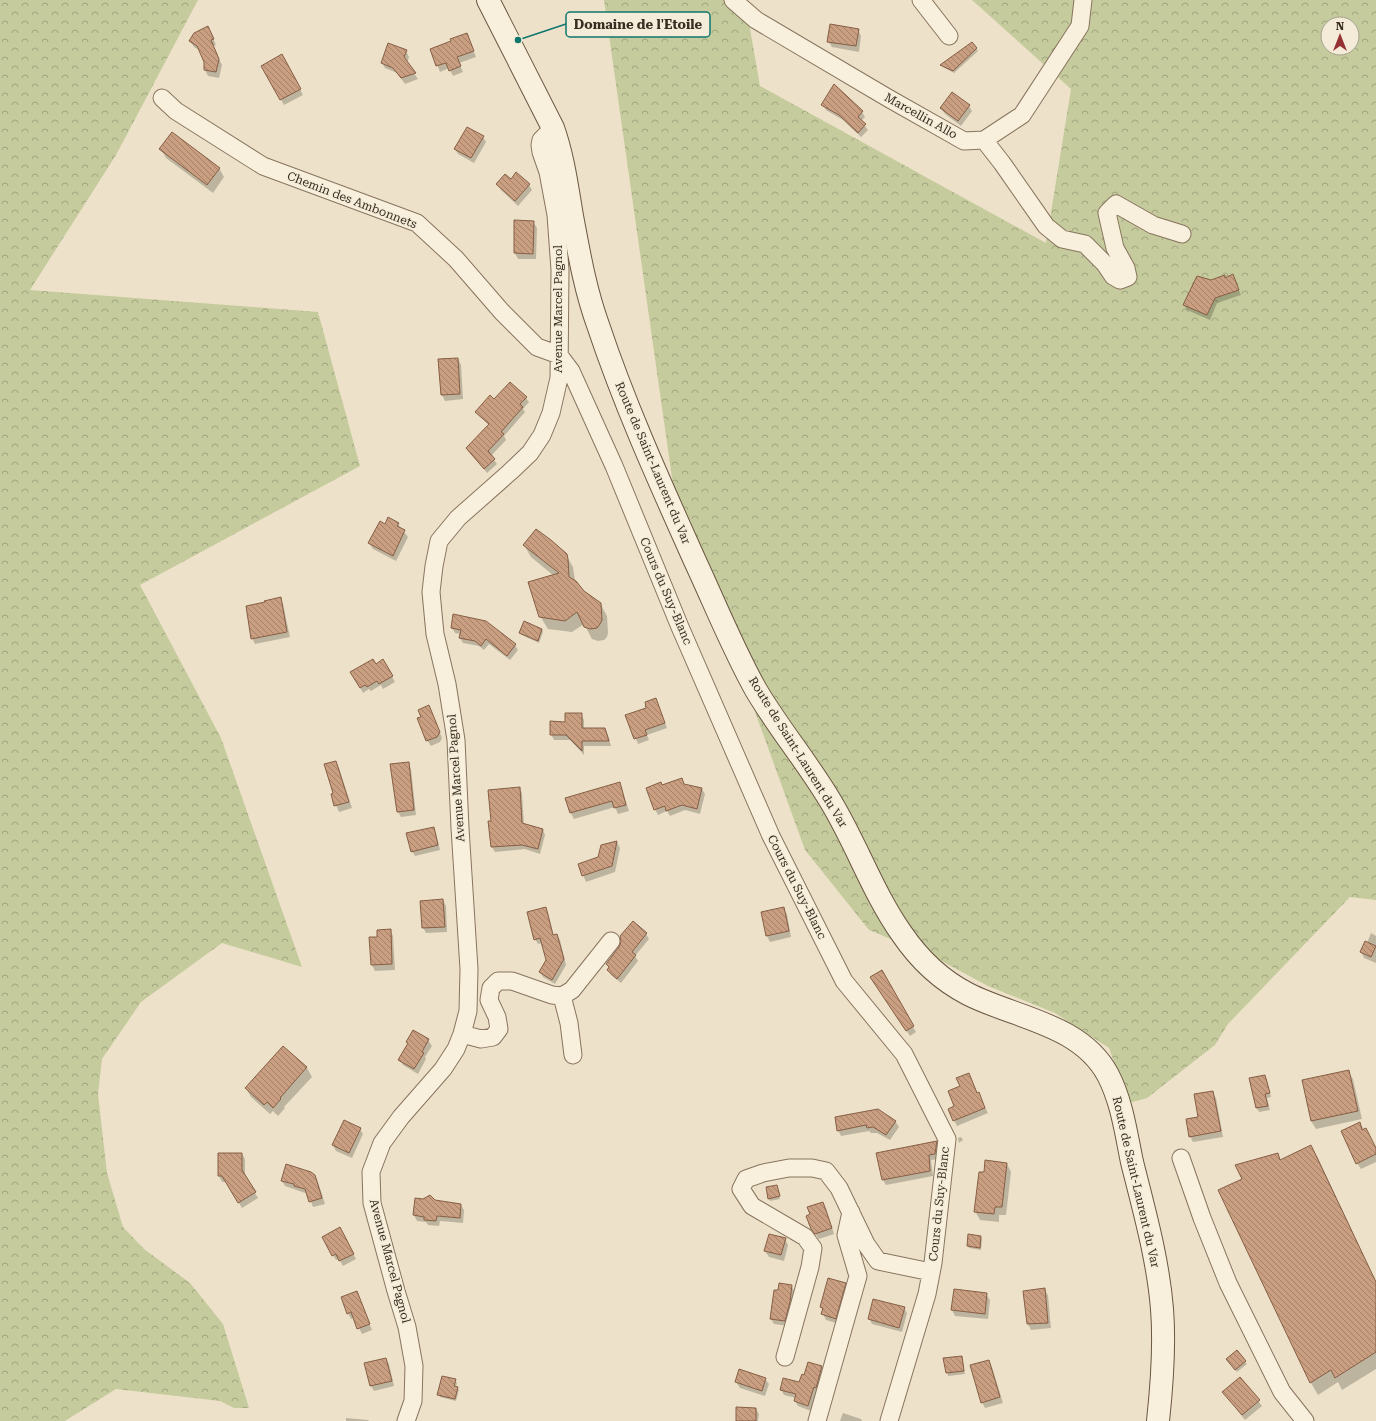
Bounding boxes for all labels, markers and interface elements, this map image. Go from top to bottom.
callout: Domaine de l'Etoile [566,12,710,37]
north arrow [1320,16,1360,56]
text: Domaine de l'Etoile [574,17,703,32]
text: N [1336,20,1345,33]
street label: Marcellin Allo [882,90,960,142]
street label: Chemin des Ambonnets [285,169,419,231]
street label: Avenue Marcel Pagnol [551,245,565,373]
street label: Route de Saint-Laurent du Var [612,380,694,546]
street label: Cours du Suy-Blanc [637,535,695,647]
street label: Route de Saint-Laurent du Var [746,674,850,830]
street label: Avenue Marcel Pagnol [445,713,467,842]
street label: Cours du Suy-Blanc [765,832,830,942]
street label: Route de Saint-Laurent du Var [1109,1095,1163,1269]
street label: Cours du Suy-Blanc [926,1146,952,1262]
street label: Avenue Marcel Pagnol [367,1197,413,1325]

